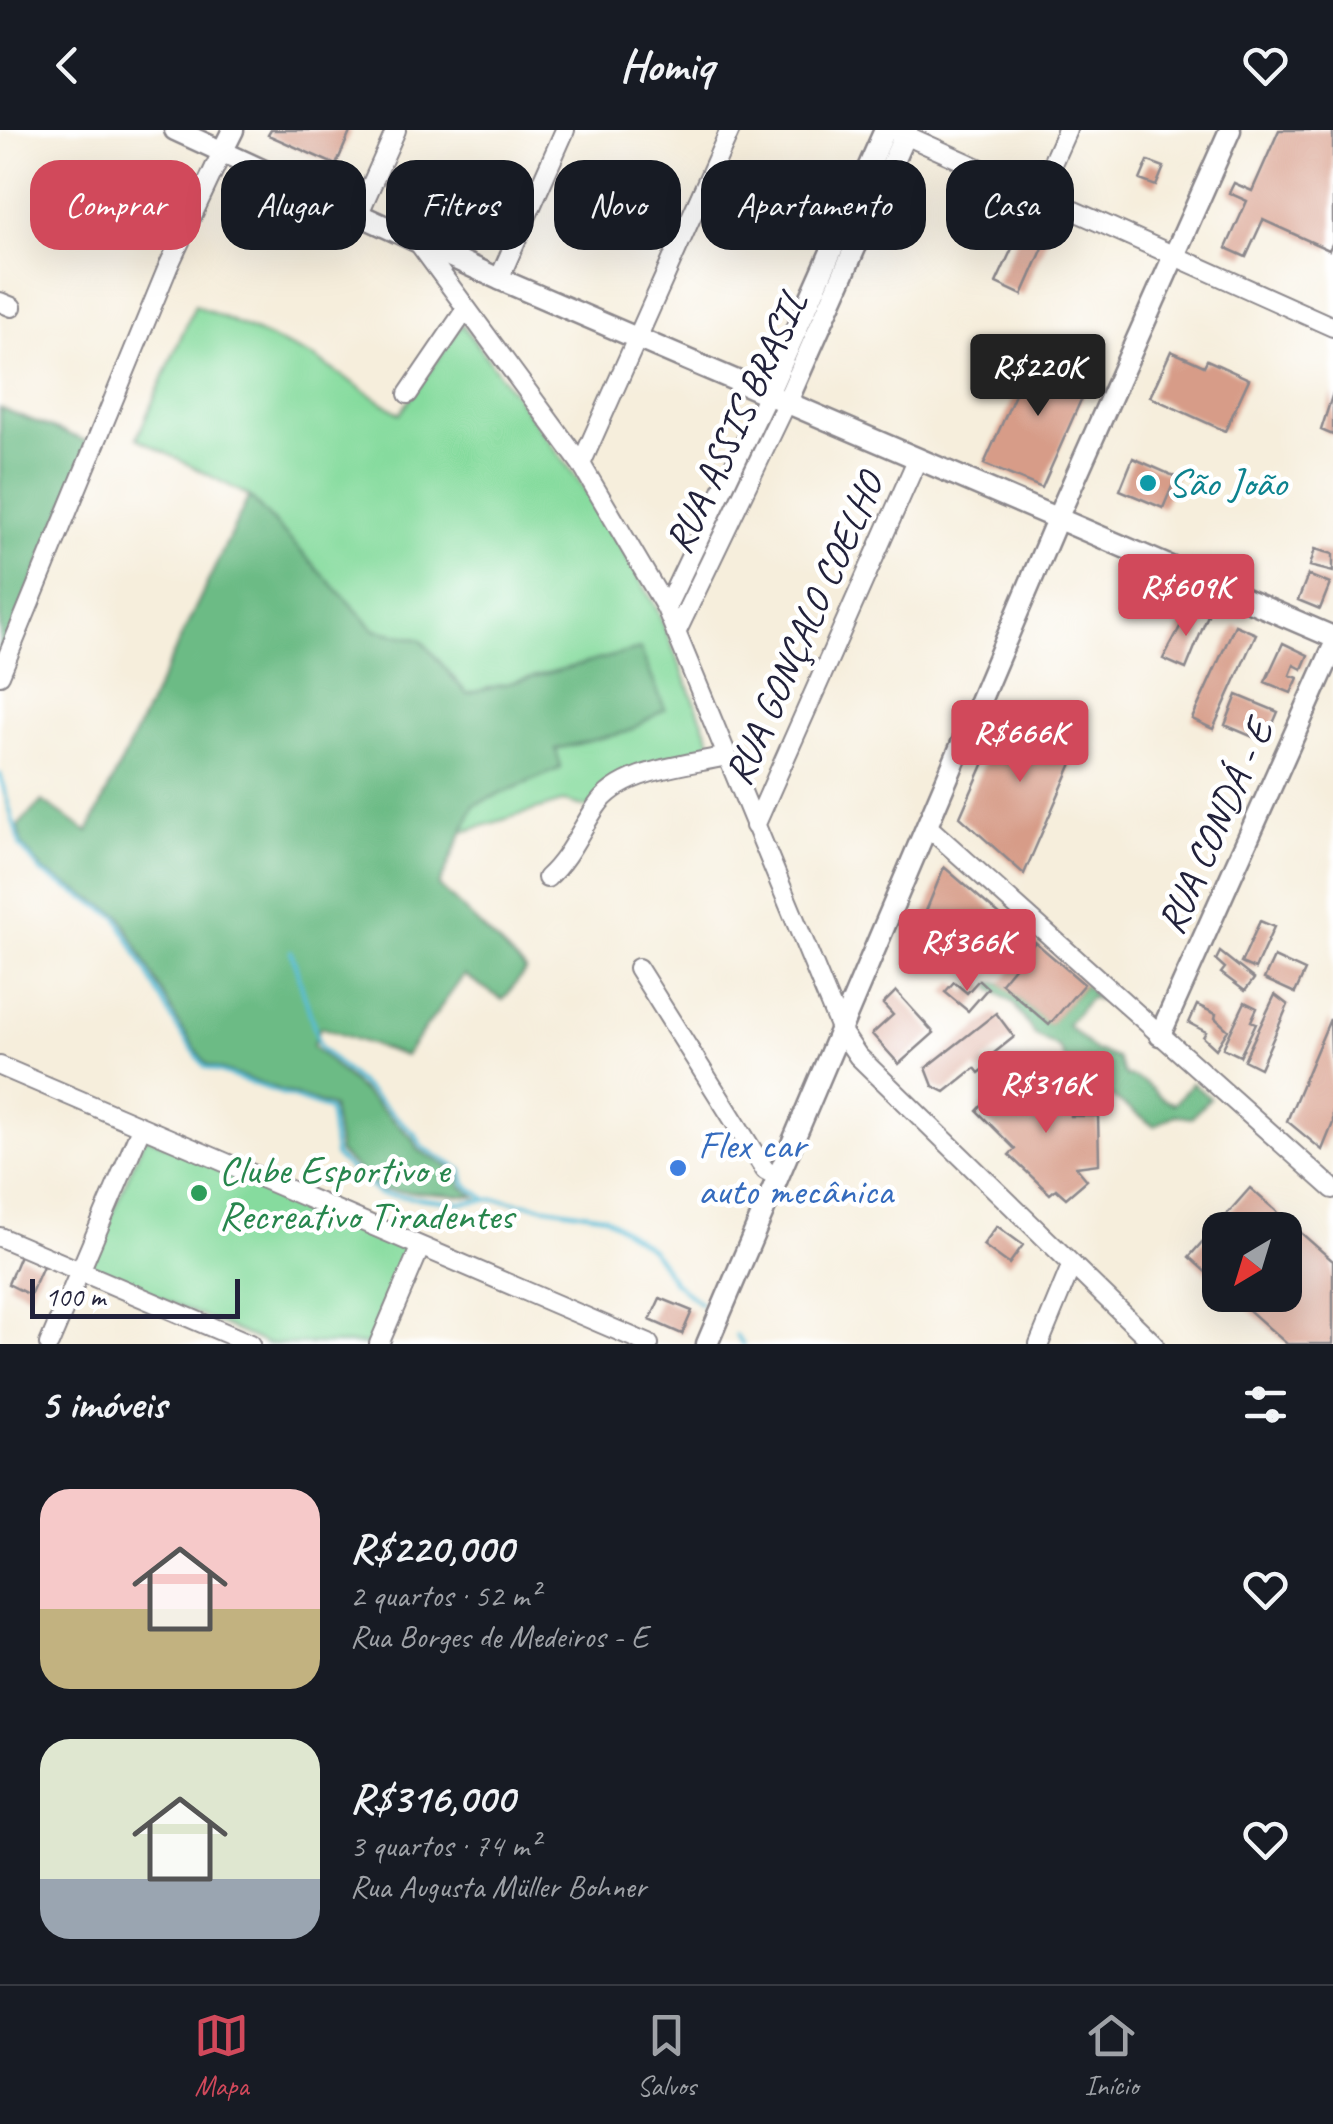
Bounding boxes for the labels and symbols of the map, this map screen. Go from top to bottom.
street label: RUA ASSIS BRASIL [653,282,819,561]
pin: R$220K [957,334,1119,419]
place label: São João [1168,458,1289,508]
street label: RUA GONÇALO COELHO [713,462,897,792]
marker: São João [1137,472,1159,494]
pin: R$609K [1105,554,1267,639]
pin: R$666K [939,700,1101,785]
street label: RUA CONDÁ - E [1146,708,1286,941]
pin: R$366K [886,909,1048,994]
pin: R$316K [965,1051,1127,1136]
place label: Flex car auto mecânica [698,1120,896,1216]
place label: Clube Esportivo e Recreativo Tiradentes [219,1145,517,1241]
marker: Flex car auto mecânica [667,1157,689,1179]
marker: Clube Esportivo e Recreativo Tiradentes [188,1182,210,1204]
north arrow [1202,1212,1302,1312]
scale bar [30,1274,240,1318]

